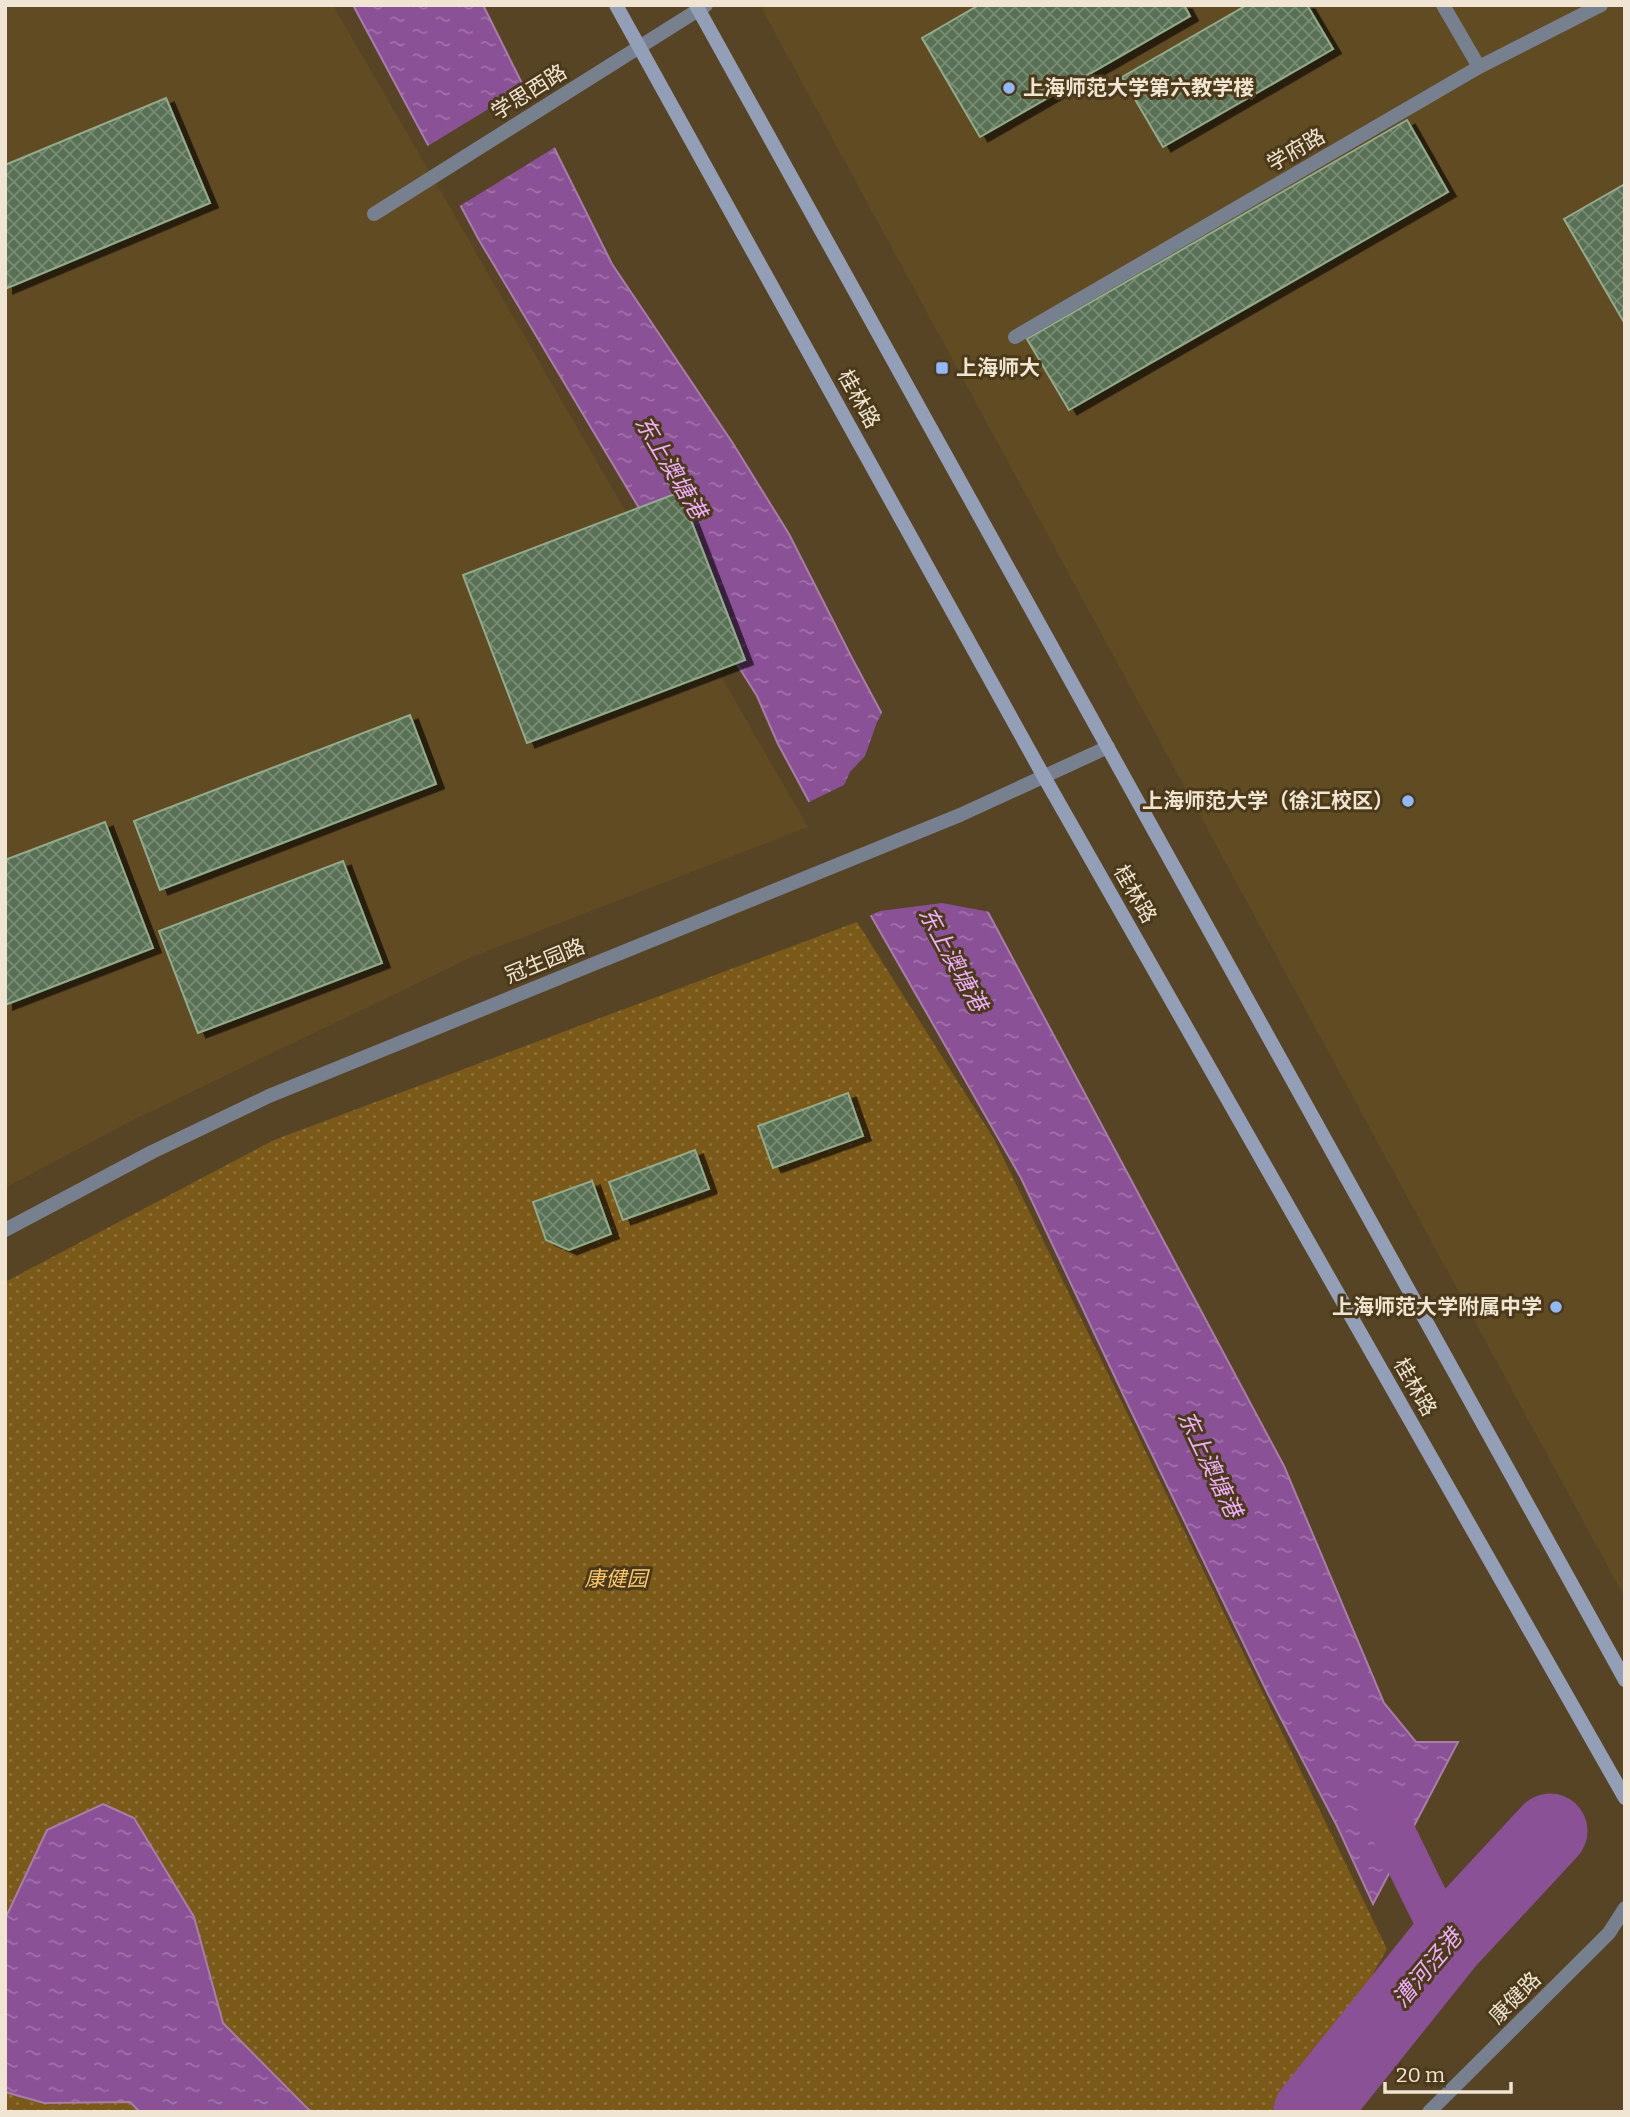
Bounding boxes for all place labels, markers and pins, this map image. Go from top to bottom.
place label: 上海师范大学第六教学楼 [1023,75,1254,101]
marker: 上海师范大学第六教学楼 [1001,80,1017,96]
place label: 上海师大 [956,355,1040,381]
marker: 上海师大 [934,360,950,376]
place label: 上海师范大学（徐汇校区） [1142,788,1394,814]
marker: 上海师范大学（徐汇校区） [1400,793,1416,809]
place label: 上海师范大学附属中学 [1332,1294,1542,1320]
marker: 上海师范大学附属中学 [1548,1299,1564,1315]

